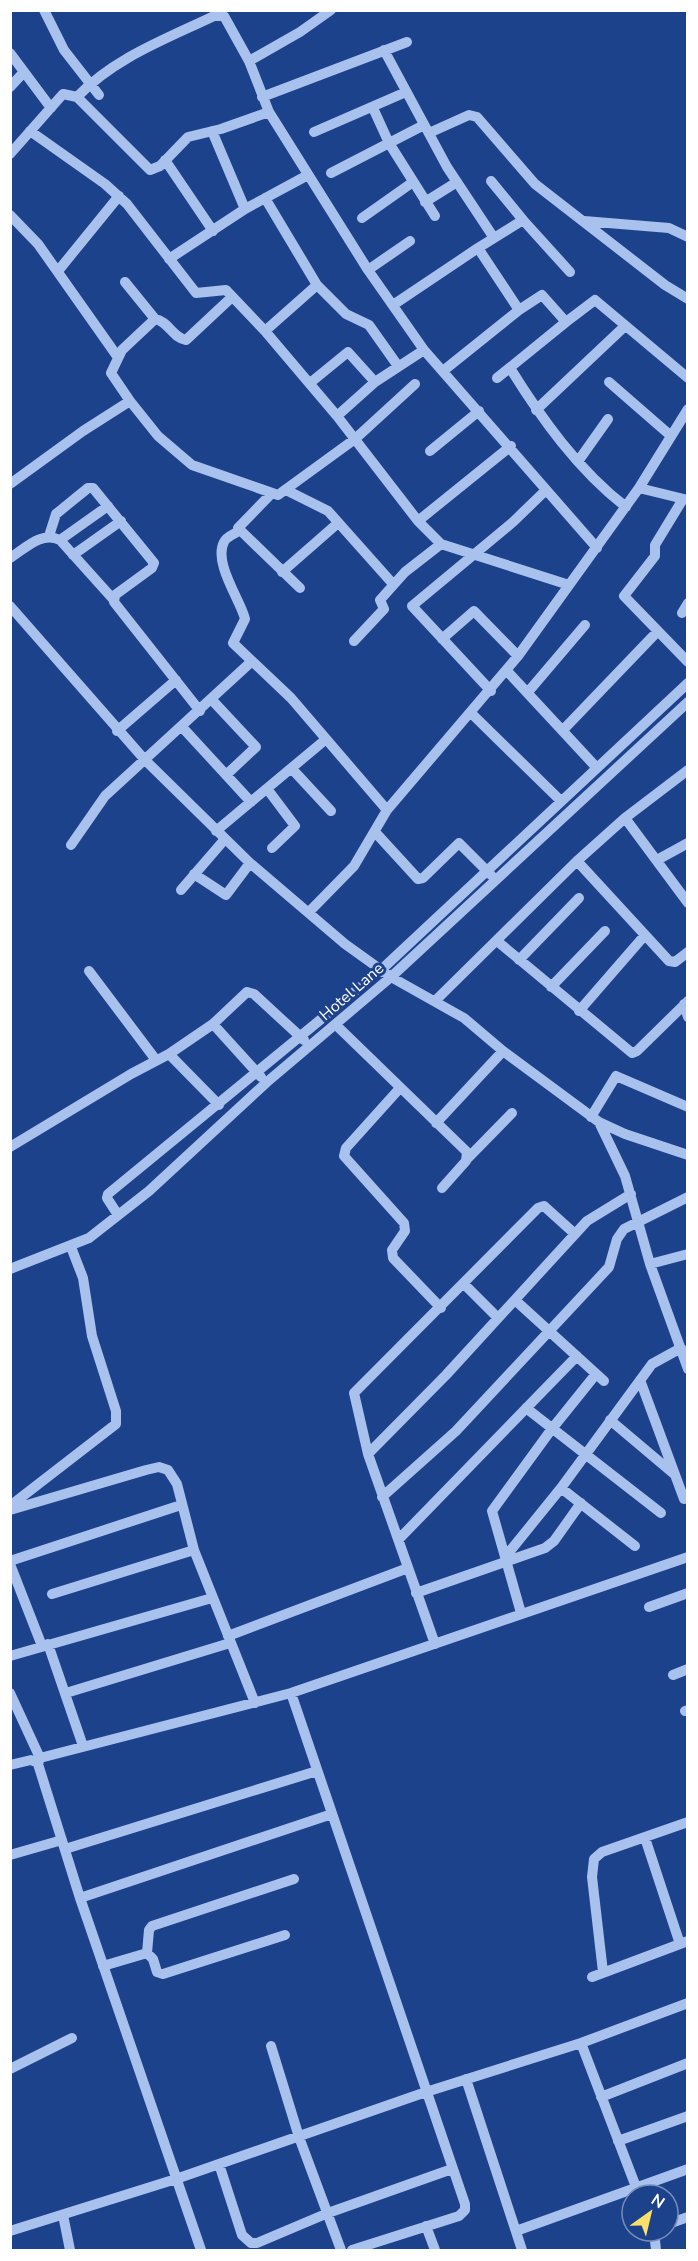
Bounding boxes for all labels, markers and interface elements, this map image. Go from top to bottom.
street label: Hotel Lane [315,958,389,1026]
north arrow [620,2183,680,2243]
text: N [647,2189,669,2214]

